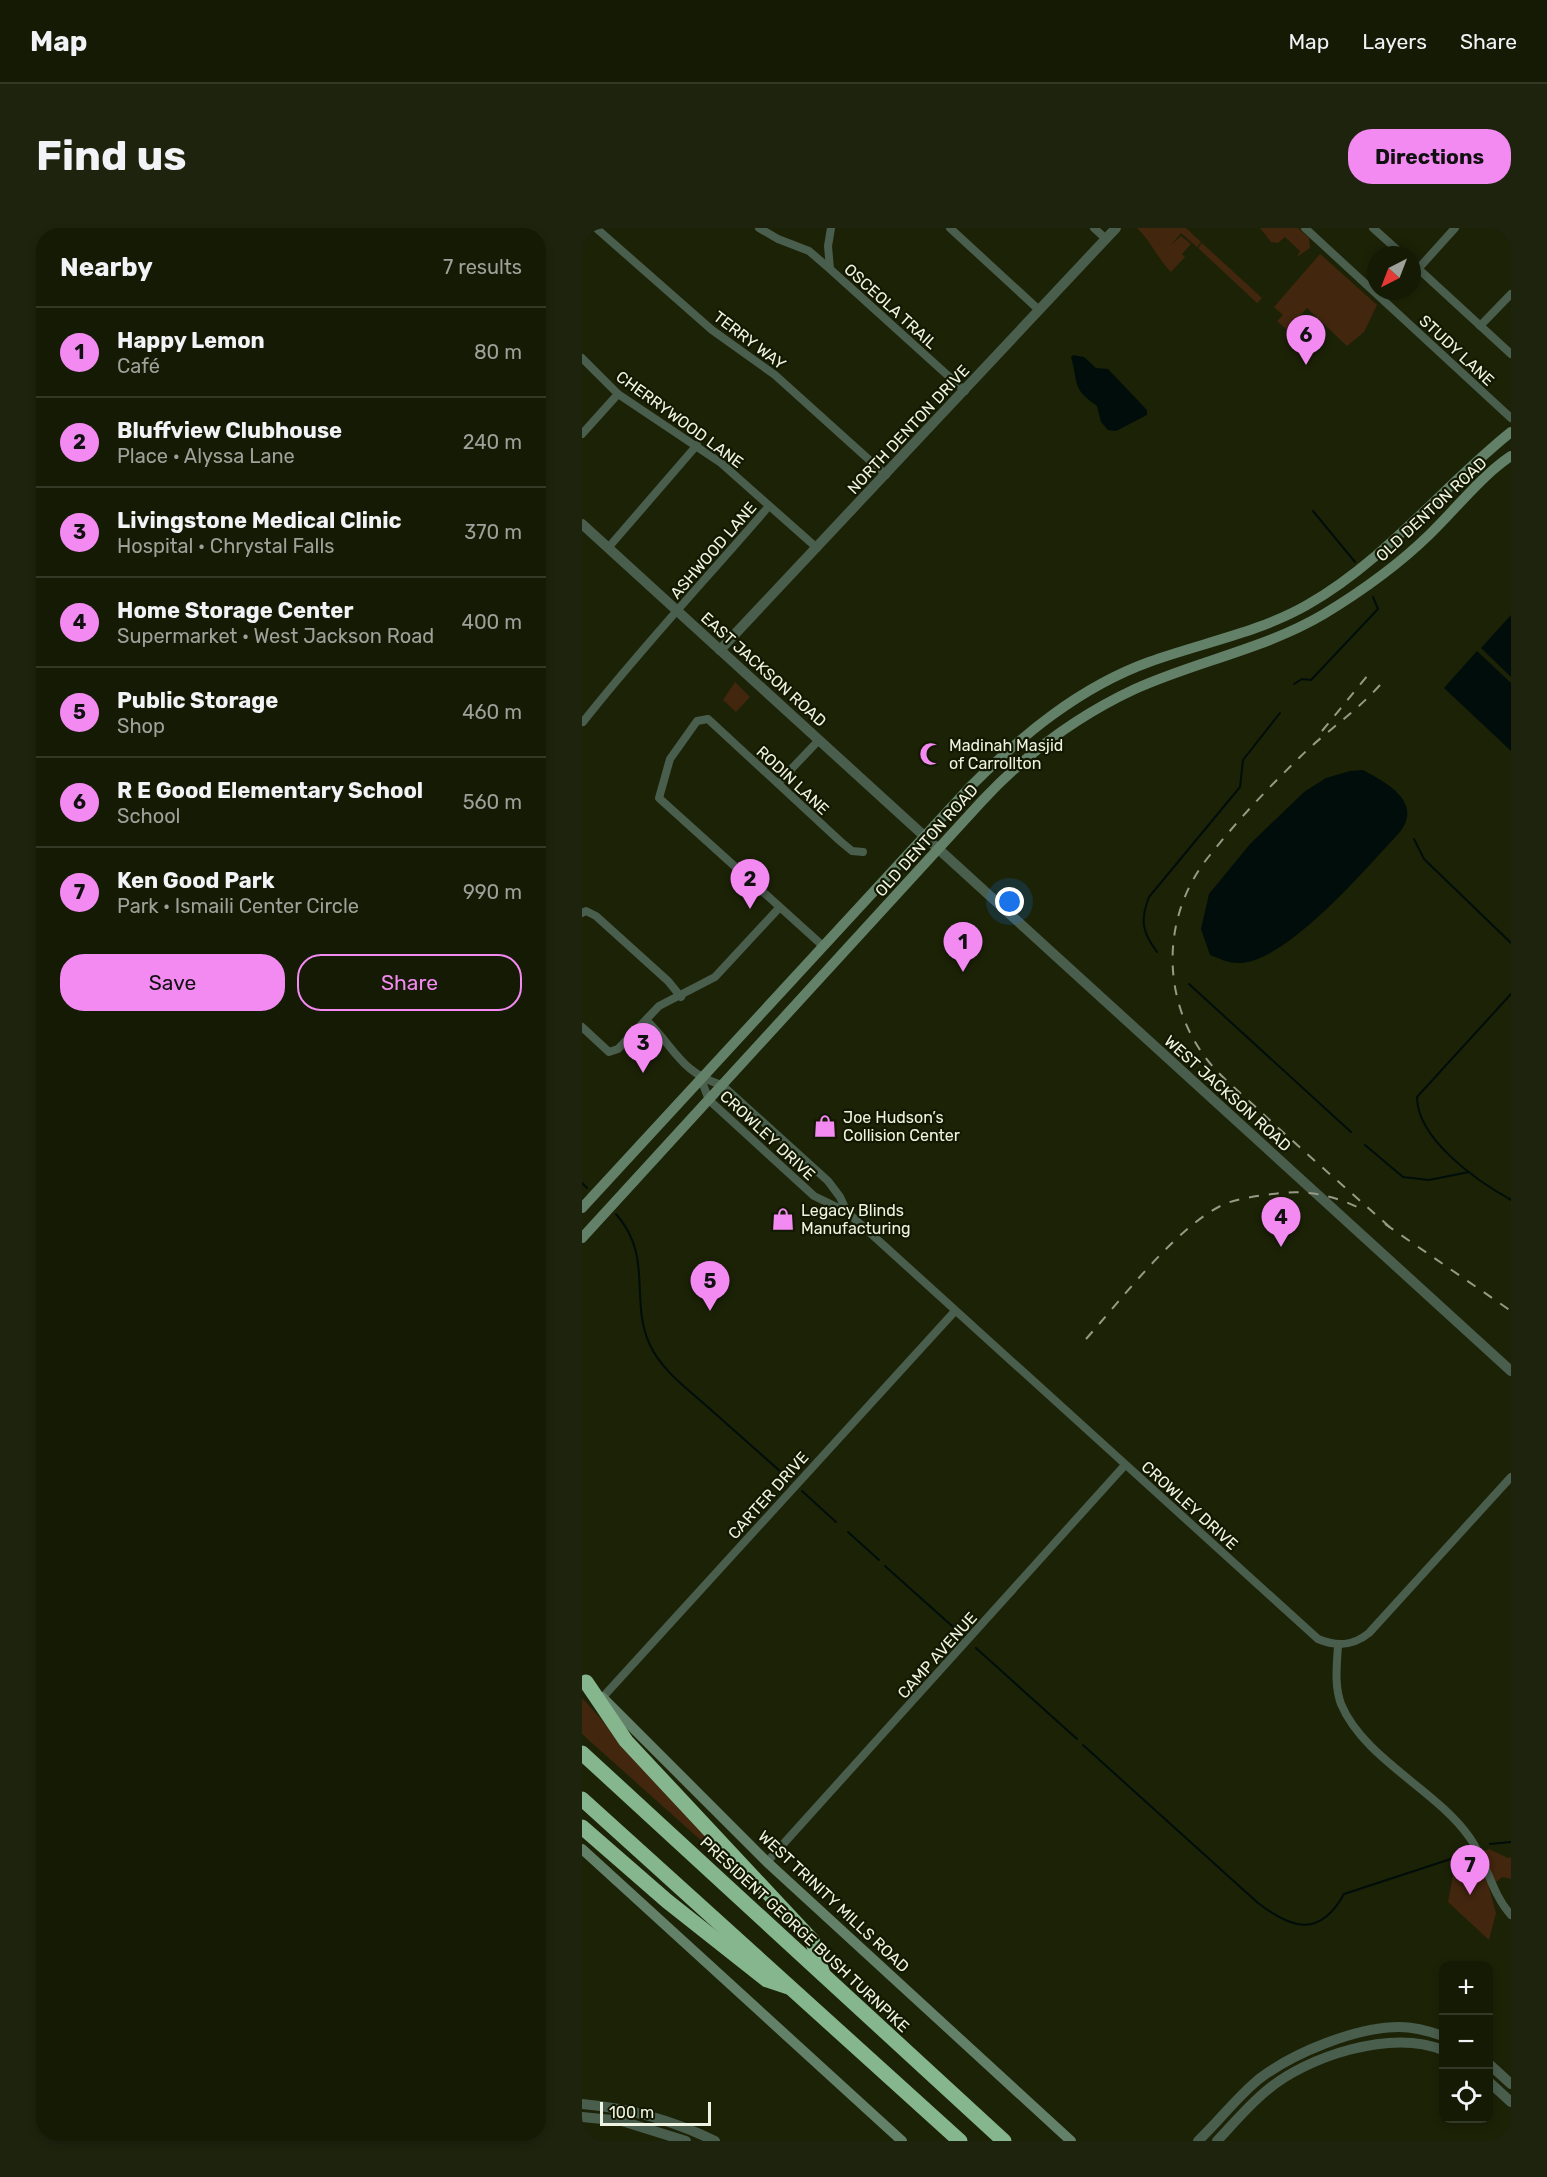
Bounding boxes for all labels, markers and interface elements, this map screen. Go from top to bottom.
text: Map [30,25,87,58]
text: Map [1288,29,1329,54]
text: Layers [1362,29,1427,54]
text: Share [1460,29,1517,54]
button: Directions [1348,129,1511,184]
text: Find us [36,131,187,181]
north arrow [1367,246,1421,300]
text: Nearby [60,252,153,283]
text: 7 results [443,255,522,279]
street label: OSCEOLA TRAIL [840,260,941,353]
street label: TERRY WAY [710,307,790,374]
street label: STUDY LANE [1415,311,1498,390]
pin: 6 [1286,316,1326,365]
text: Happy Lemon [117,327,265,354]
text: 1 [75,340,84,364]
text: 80 m [474,340,522,364]
text: Café [117,354,160,378]
street label: NORTH DENTON DRIVE [844,361,973,498]
street label: CHERRYWOOD LANE [612,367,747,472]
text: Bluffview Clubhouse [117,417,342,444]
text: 2 [73,430,86,454]
text: 240 m [463,430,522,454]
text: Place · Alyssa Lane [117,444,295,468]
street label: OLD DENTON ROAD [1372,453,1491,566]
street label: ASHWOOD LANE [666,498,760,603]
text: Livingstone Medical Clinic [117,507,401,534]
text: 3 [73,520,86,544]
text: 370 m [464,520,522,544]
text: Hospital · Chrystal Falls [117,534,335,558]
text: Home Storage Center [117,597,353,624]
street label: EAST JACKSON ROAD [697,608,830,731]
text: 4 [73,610,86,634]
text: 400 m [462,610,522,634]
text: Supermarket · West Jackson Road [117,624,434,648]
text: Public Storage [117,687,278,714]
text: 5 [73,700,86,724]
text: 460 m [462,700,522,724]
text: Shop [117,714,165,738]
place label: Madinah Masjid of Carrollton [949,736,1063,773]
mosque icon: Madinah Masjid of Carrollton [918,741,944,767]
street label: RODIN LANE [752,742,833,819]
text: R E Good Elementary School [117,777,423,804]
street label: OLD DENTON ROAD [871,780,982,900]
text: 6 [73,790,86,814]
text: 560 m [463,790,522,814]
text: School [117,804,180,828]
pin: 2 [730,860,770,909]
text: Ken Good Park [117,867,275,894]
text: 7 [74,880,85,904]
text: 990 m [463,880,522,904]
your location [995,887,1024,916]
text: Park · Ismaili Center Circle [117,894,359,918]
pin: 1 [944,922,982,972]
button: Save [60,954,285,1011]
button: Share [297,954,522,1011]
pin: 3 [624,1024,662,1073]
street label: WEST JACKSON ROAD [1160,1031,1295,1155]
street label: CROWLEY DRIVE [716,1086,819,1184]
place label: Joe Hudson’s Collision Center [843,1108,960,1145]
shop icon: Joe Hudson’s Collision Center [812,1113,838,1139]
pin: 4 [1262,1198,1300,1247]
place label: Legacy Blinds Manufacturing [801,1201,911,1238]
shop icon: Legacy Blinds Manufacturing [770,1206,796,1232]
pin: 5 [690,1262,730,1311]
street label: CARTER DRIVE [724,1448,813,1543]
street label: CROWLEY DRIVE [1138,1457,1242,1554]
street label: CAMP AVENUE [894,1608,981,1702]
street label: WEST TRINITY MILLS ROAD [754,1826,913,1976]
street label: PRESIDENT GEORGE BUSH TURNPIKE [696,1832,913,2036]
pin: 7 [1450,1846,1490,1895]
map controls [1439,1961,1493,2123]
button: + [1439,1961,1493,2015]
button: − [1439,2015,1493,2069]
button: locate [1439,2069,1493,2123]
scale bar [600,2099,711,2126]
text: 100 m [609,2103,654,2122]

